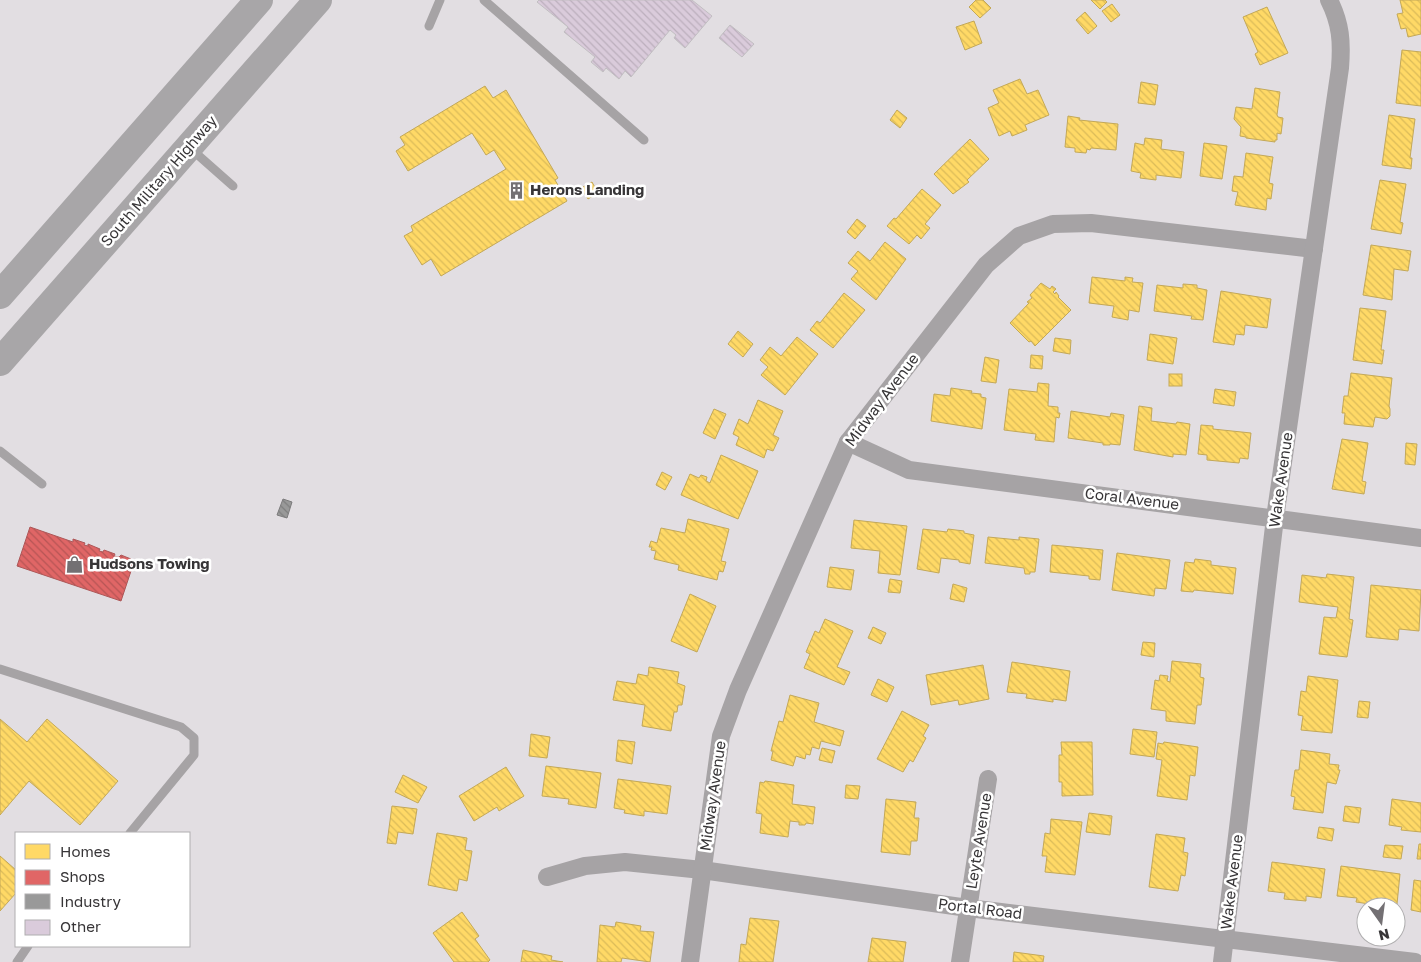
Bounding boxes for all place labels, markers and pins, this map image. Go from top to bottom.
building icon: Herons Landing [506,180,526,200]
place label: Herons Landing [530,180,644,198]
shop icon: Hudsons Towing [65,554,85,574]
place label: Hudsons Towing [89,554,210,572]

